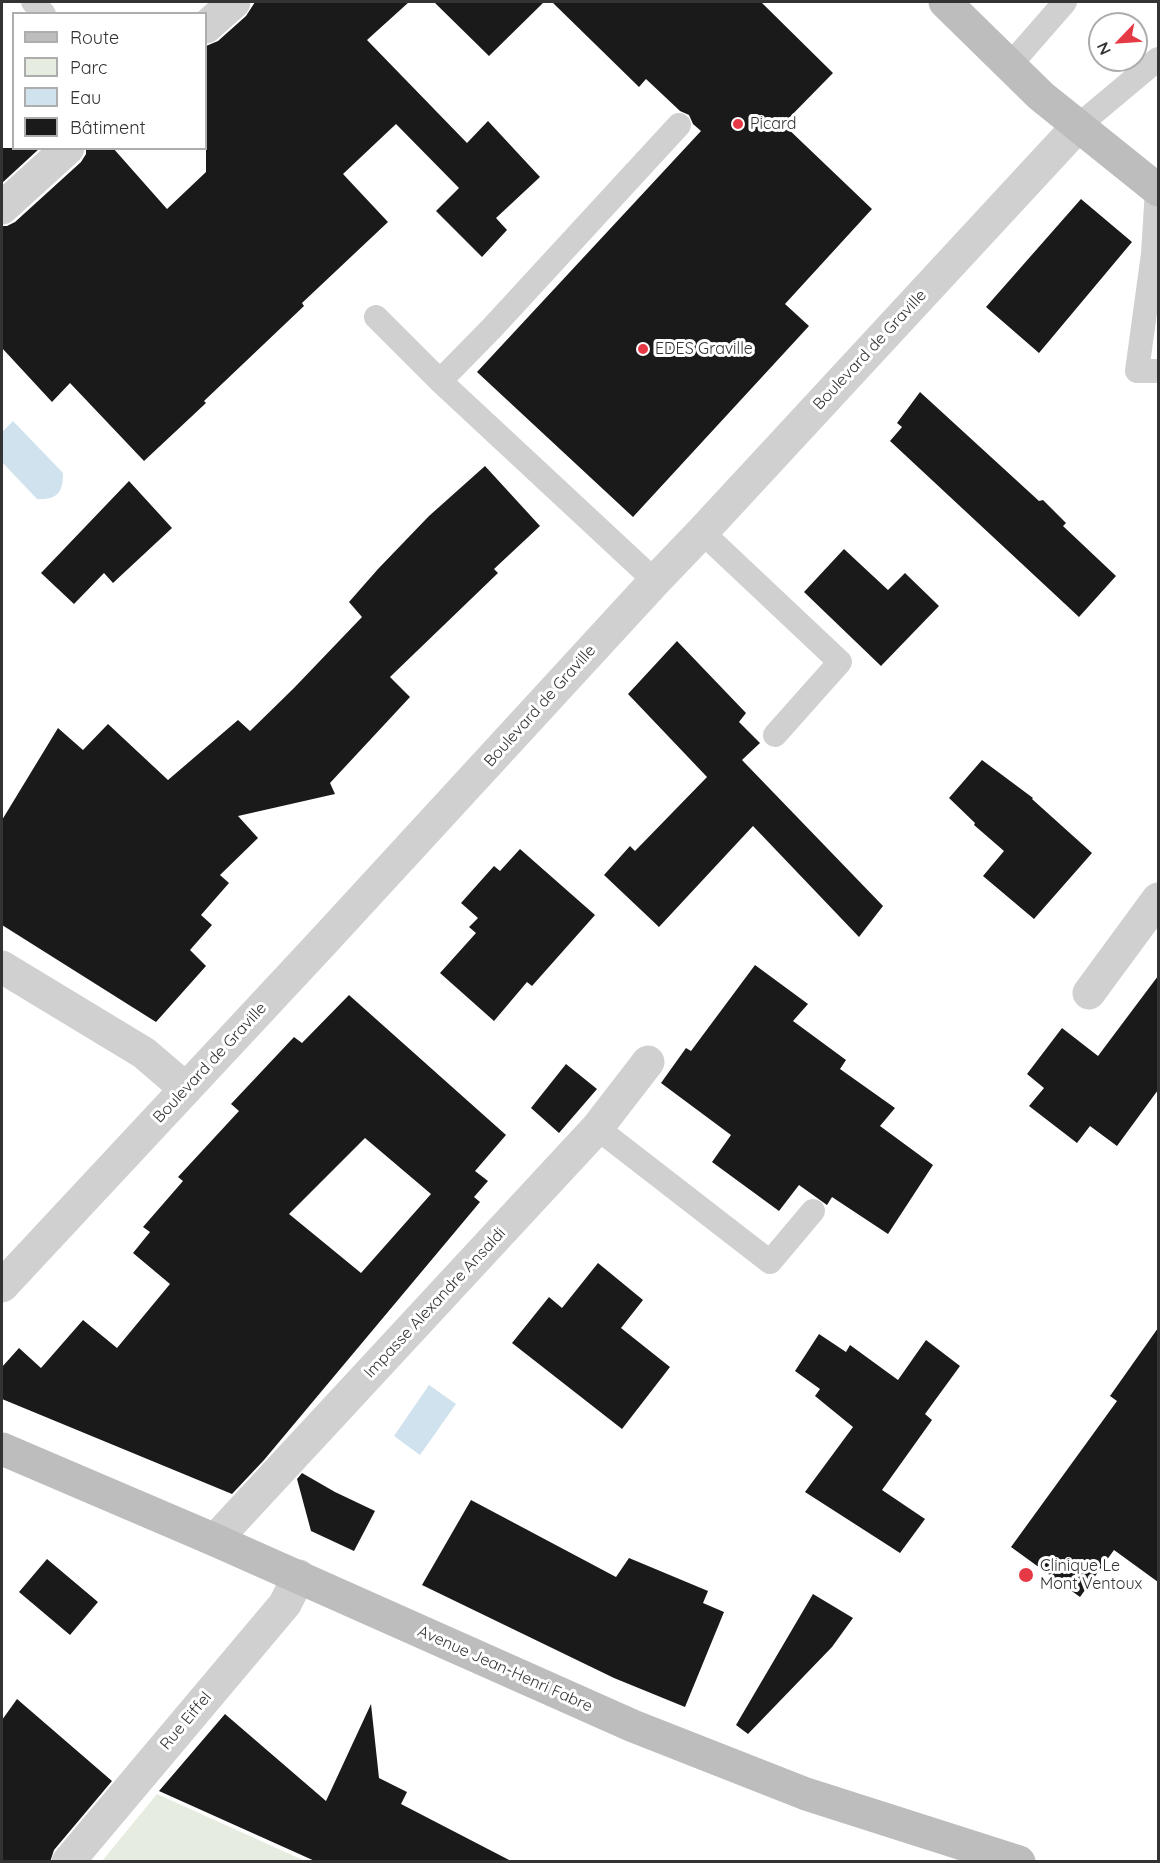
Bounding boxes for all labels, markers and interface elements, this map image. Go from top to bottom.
legend [12,12,207,150]
north arrow [1088,12,1148,72]
text: Route [70,26,119,49]
text: N [1092,39,1115,58]
text: Parc [70,56,107,79]
text: Eau [70,86,101,109]
place label: Picard [750,114,796,134]
text: Bâtiment [70,116,146,139]
marker: Picard [731,117,745,131]
street label: Boulevard de Graville [809,286,931,414]
place label: EDES Graville [655,339,753,359]
marker: EDES Graville [636,342,650,356]
street label: Boulevard de Graville [480,641,600,771]
street label: Boulevard de Graville [149,999,271,1127]
street label: Impasse Alexandre Ansaldi [360,1224,510,1382]
place label: Clinique Le Mont Ventoux [1040,1556,1142,1594]
marker: Clinique Le Mont Ventoux [1017,1566,1035,1584]
street label: Avenue Jean-Henri Fabre [415,1622,595,1716]
street label: Rue Eiffel [156,1688,216,1754]

